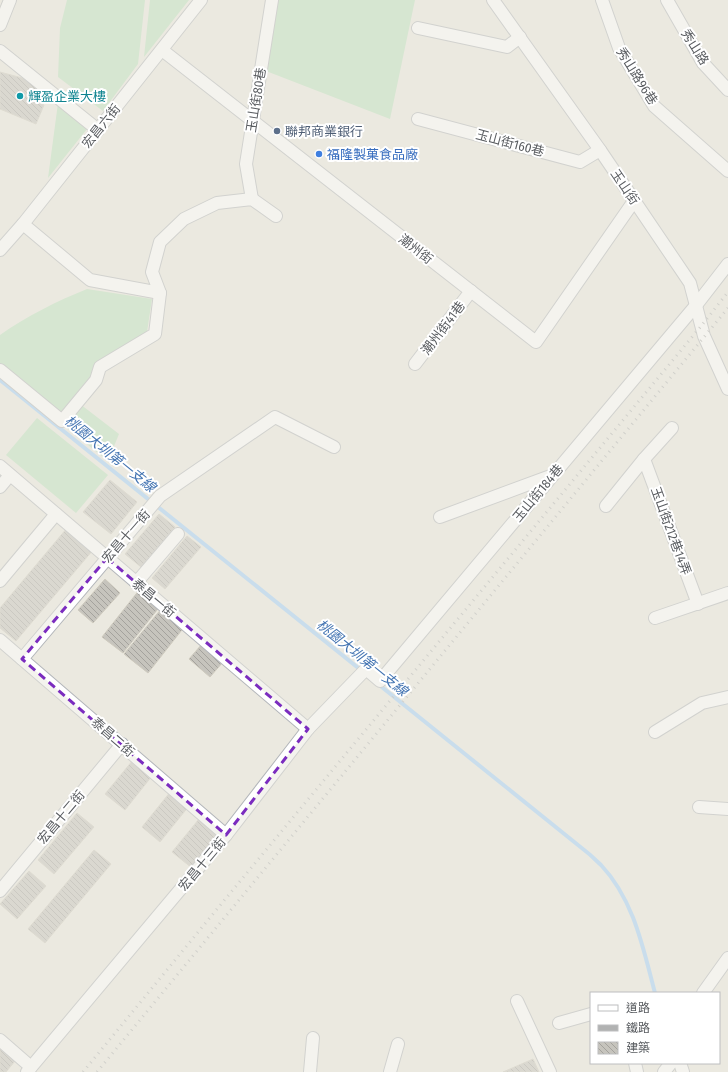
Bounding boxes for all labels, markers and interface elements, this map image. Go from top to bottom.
street label: 秀山路 [678,26,712,68]
street label: 秀山路96巷 [613,45,661,107]
street label: 玉山街80巷 [243,67,269,133]
place label: 輝盈企業大樓 [28,89,106,104]
marker: 輝盈企業大樓 [15,91,25,101]
street label: 宏昌六街 [79,101,123,151]
place label: 聯邦商業銀行 [285,124,363,139]
marker: 聯邦商業銀行 [272,126,282,136]
street label: 玉山街160巷 [474,127,546,159]
place label: 福隆製菓食品廠 [327,147,418,162]
marker: 福隆製菓食品廠 [314,149,324,159]
street label: 玉山街 [608,167,642,207]
street label: 潮州街 [396,231,436,267]
street label: 潮州街41巷 [418,298,468,358]
water label: 桃園大圳第一支線 [61,412,160,497]
street label: 玉山街184巷 [510,461,566,525]
street label: 玉山街212巷14弄 [648,485,694,577]
street label: 宏昌十一街 [99,507,153,565]
street label: 泰昌一街 [129,576,179,620]
water label: 桃園大圳第一支線 [313,616,412,701]
street label: 泰昌二街 [88,714,138,760]
street label: 宏昌十二街 [34,787,88,847]
street label: 宏昌十三街 [175,834,229,894]
legend [590,992,720,1064]
text: 道路 [626,1001,650,1015]
text: 鐵路 [626,1021,650,1035]
text: 建築 [626,1041,650,1055]

